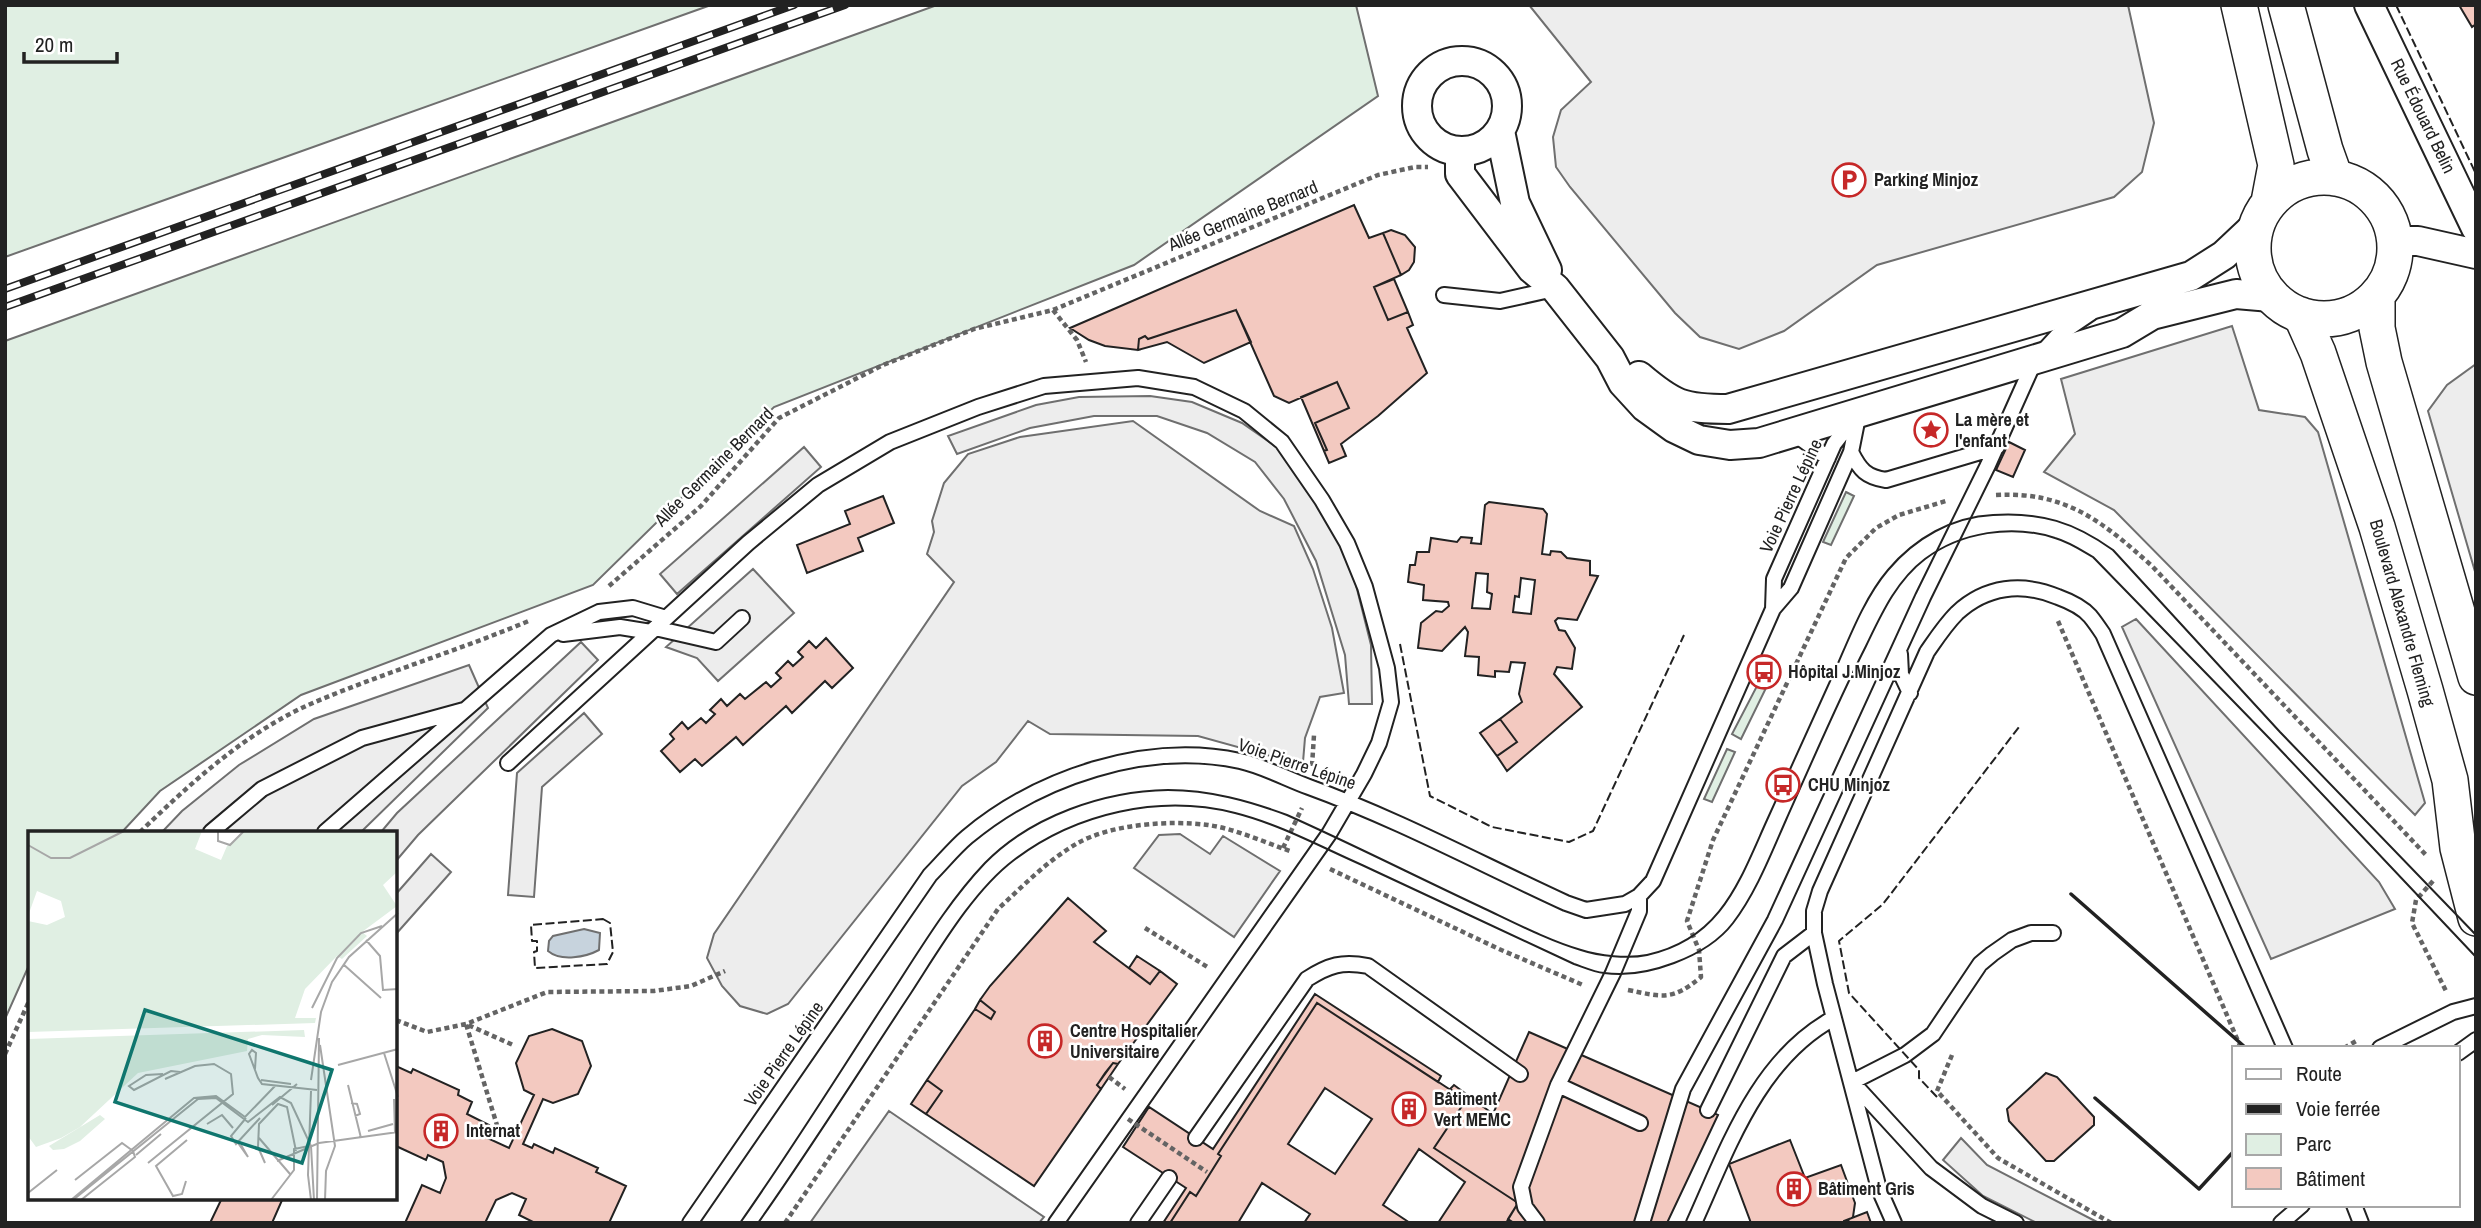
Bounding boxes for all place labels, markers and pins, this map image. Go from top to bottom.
parking icon: Parking Minjoz [1830,161,1868,199]
place label: Parking Minjoz [1874,167,1979,192]
place label: La mère et l'enfant [1955,407,2029,453]
place icon: La mère et l'enfant [1912,411,1950,449]
bus stop icon: Hôpital J.Minjoz [1745,653,1783,691]
place label: Hôpital J.Minjoz [1788,659,1901,684]
bus stop icon: CHU Minjoz [1764,766,1802,804]
place label: CHU Minjoz [1808,772,1891,797]
place label: Centre Hospitalier Universitaire [1070,1018,1197,1064]
building icon: Centre Hospitalier Universitaire [1026,1022,1064,1060]
place label: Bâtiment Vert MEMC [1434,1086,1511,1132]
building icon: Bâtiment Vert MEMC [1390,1090,1428,1128]
building icon: Internat [422,1112,460,1150]
place label: Internat [466,1118,520,1143]
building icon: Bâtiment Gris [1775,1170,1813,1208]
place label: Bâtiment Gris [1818,1176,1915,1201]

